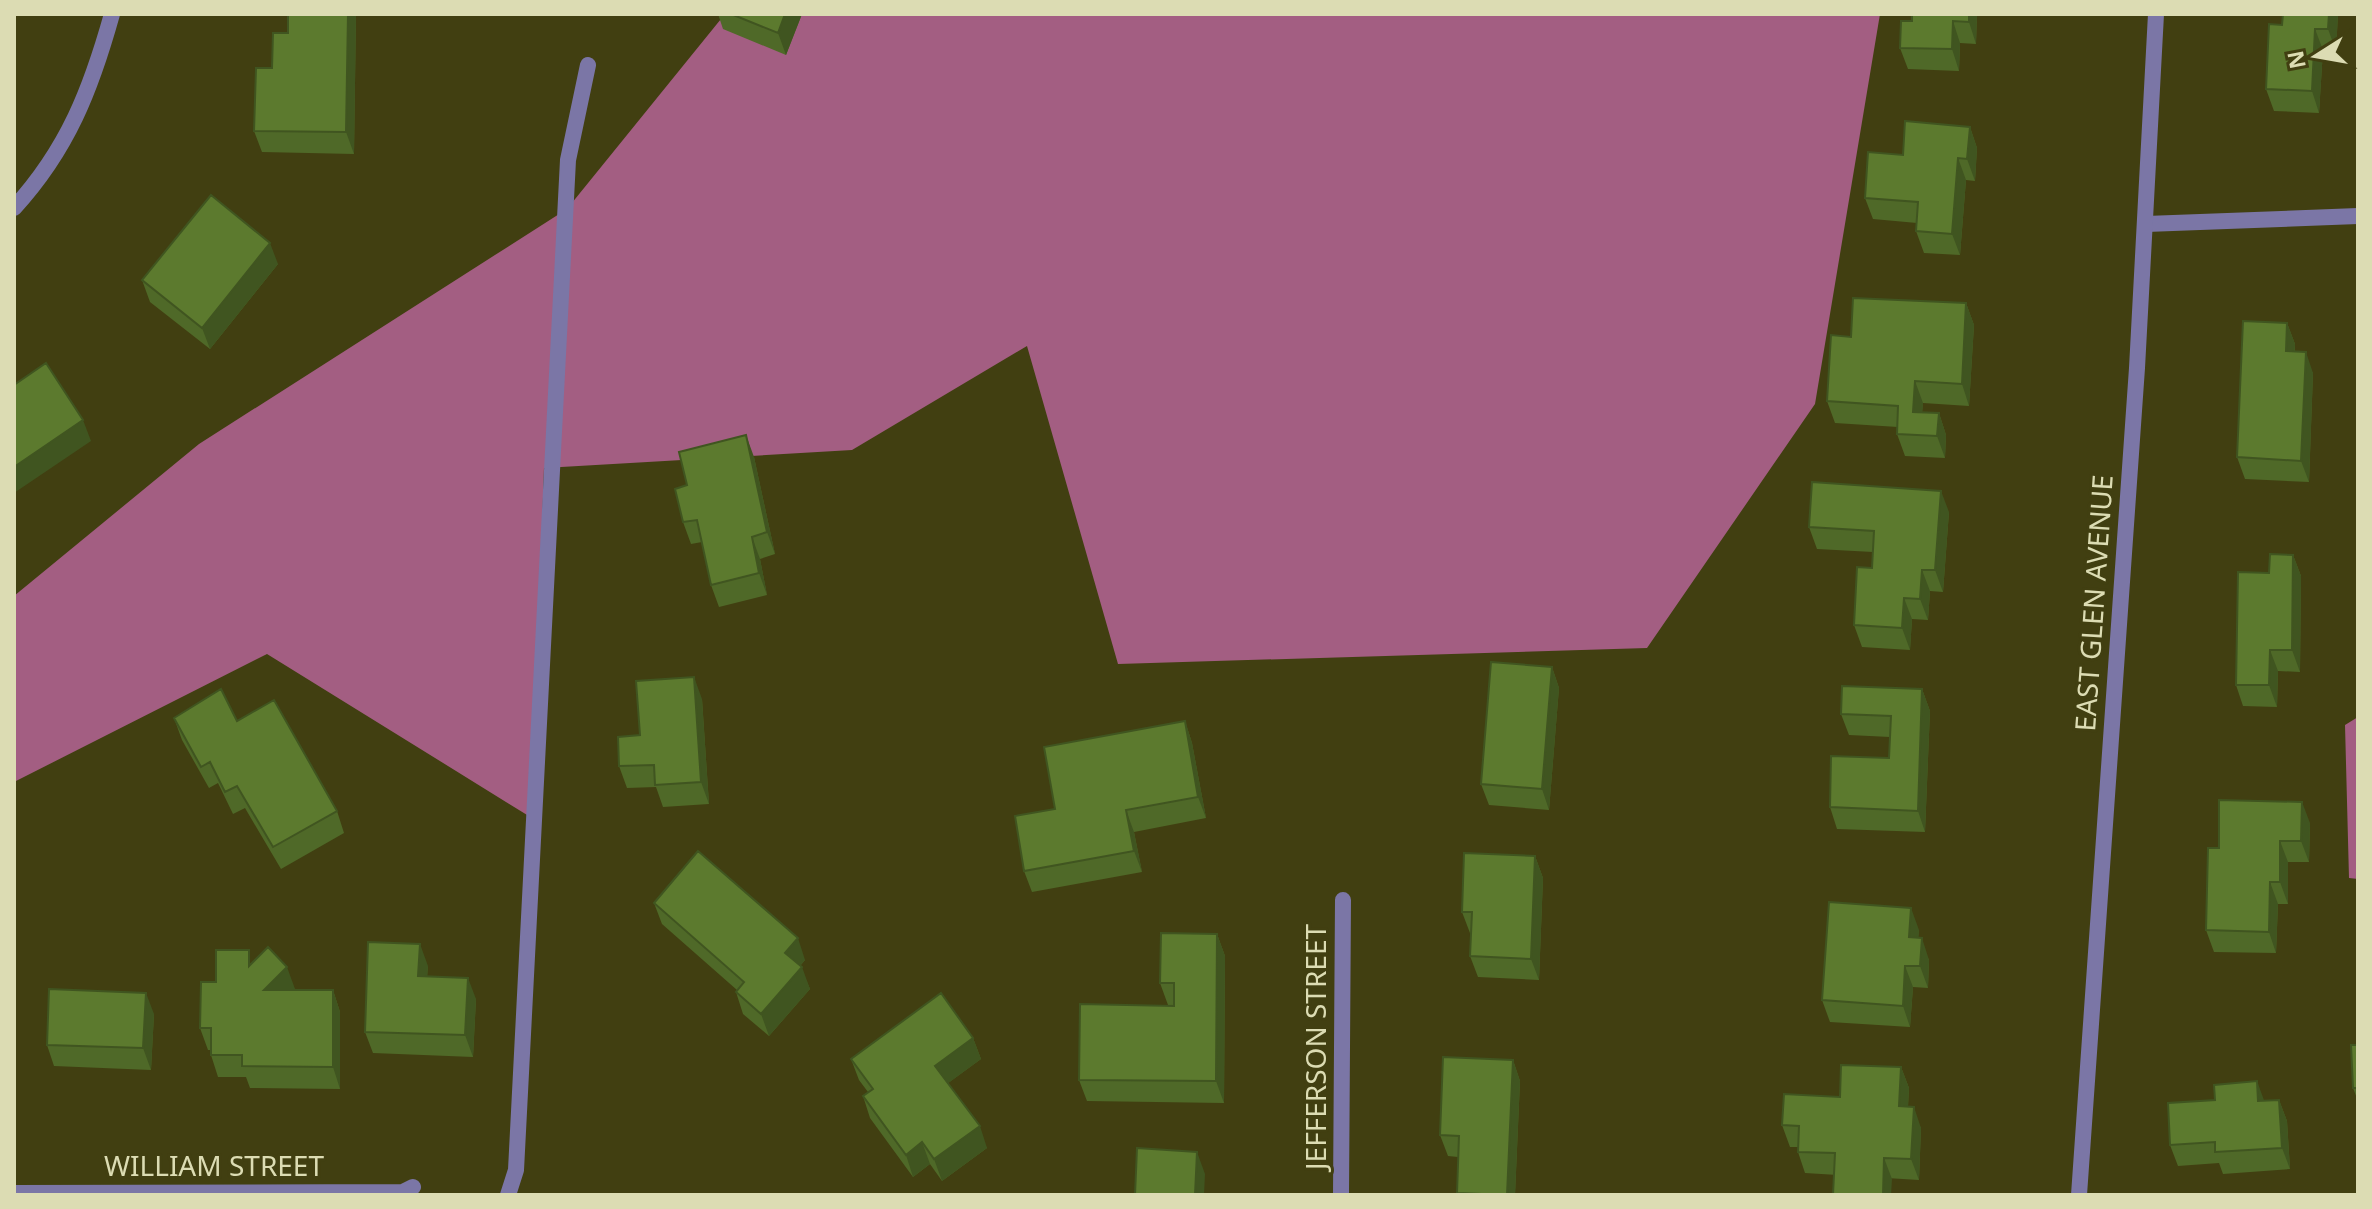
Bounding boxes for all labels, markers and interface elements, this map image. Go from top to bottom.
north arrow [2276,16,2356,96]
text: N [2279,48,2312,72]
street label: EAST GLEN AVENUE [2065,473,2121,733]
street label: JEFFERSON STREET [1296,924,1334,1173]
street label: WILLIAM STREET [104,1146,324,1184]

